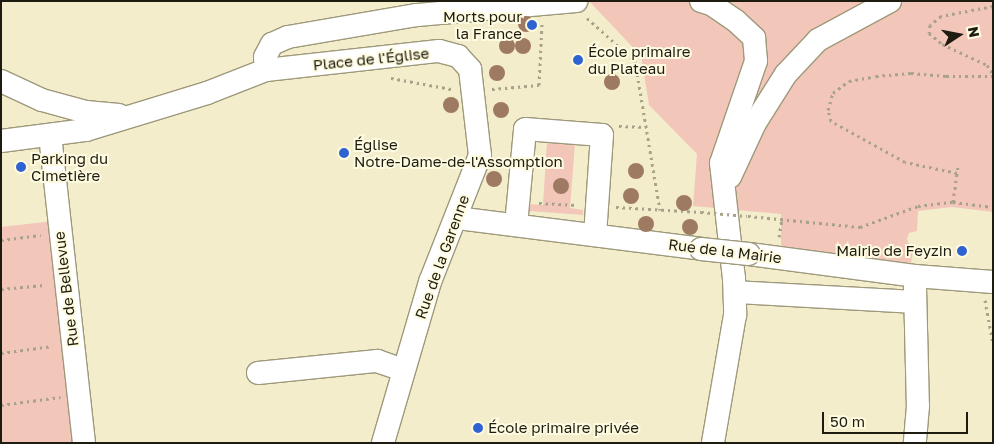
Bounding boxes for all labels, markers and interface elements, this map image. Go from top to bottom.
place label: Morts pour la France [443,7,522,42]
north arrow [934,10,984,60]
marker: Morts pour la France [526,19,538,31]
text: N [965,25,984,39]
place label: École primaire du Plateau [588,42,691,77]
street label: Place de l'Église [312,44,430,74]
marker: École primaire du Plateau [572,54,584,66]
place label: Église Notre-Dame-de-l'Assomption [354,135,563,170]
marker: Église Notre-Dame-de-l'Assomption [338,147,350,159]
place label: Parking du Cimetière [31,149,108,184]
marker: Parking du Cimetière [15,161,27,173]
street label: Rue de la Garenne [411,193,473,321]
street label: Rue de Bellevue [50,230,82,348]
street label: Rue de la Mairie [667,235,783,267]
place label: Mairie de Feyzin [836,242,952,260]
marker: Mairie de Feyzin [956,245,968,257]
scale bar [824,402,970,434]
text: 50 m [830,412,865,430]
place label: École primaire privée [488,419,639,437]
marker: École primaire privée [472,422,484,434]

